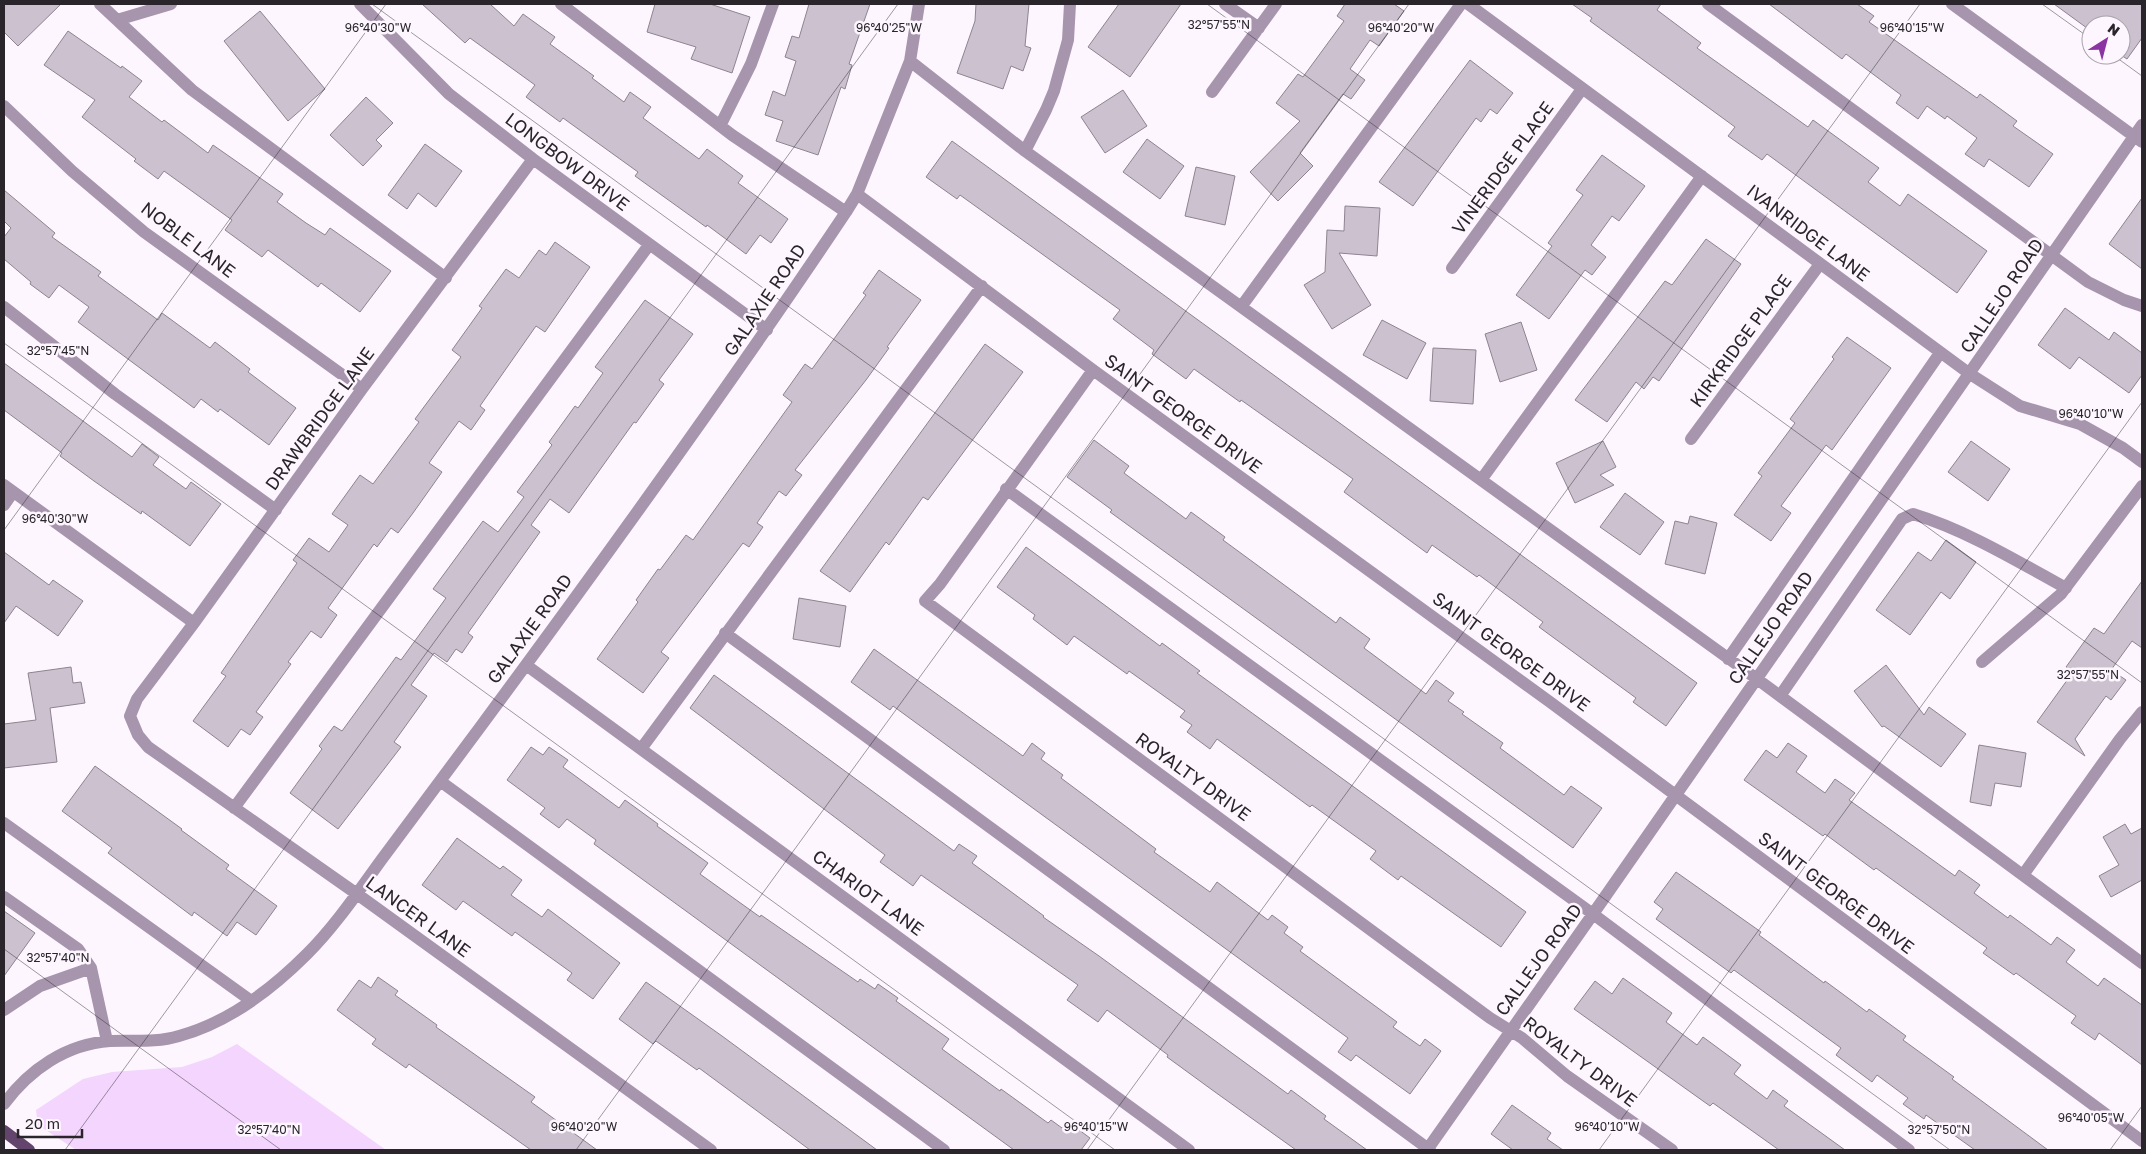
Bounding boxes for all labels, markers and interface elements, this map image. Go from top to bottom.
north arrow [2081,15,2131,65]
text: 32°57'55"N [1188,17,1250,32]
text: N [2105,19,2123,39]
text: 96°40'30"W [345,20,412,35]
text: 96°40'25"W [856,20,922,35]
text: 96°40'20"W [1368,20,1435,35]
text: 96°40'15"W [1880,20,1945,35]
street label: VINERIDGE PLACE [1447,97,1558,238]
street label: LONGBOW DRIVE [501,107,634,215]
street label: IVANRIDGE LANE [1743,179,1874,286]
street label: NOBLE LANE [137,197,240,282]
street label: CALLEJO ROAD [1955,234,2048,357]
street label: GALAXIE ROAD [719,239,810,360]
street label: KIRKRIDGE PLACE [1685,270,1796,411]
text: 32°57'45"N [27,343,89,358]
street label: DRAWBRIDGE LANE [260,343,378,494]
street label: SAINT GEORGE DRIVE [1101,349,1267,478]
text: 96°40'10"W [2058,406,2124,421]
text: 96°40'30"W [22,511,89,526]
street label: CALLEJO ROAD [1723,567,1817,688]
street label: GALAXIE ROAD [482,569,576,688]
street label: SAINT GEORGE DRIVE [1429,587,1595,716]
text: 32°57'55"N [2057,667,2119,682]
street label: ROYALTY DRIVE [1132,727,1255,825]
street label: SAINT GEORGE DRIVE [1754,826,1919,958]
street label: CHARIOT LANE [809,844,928,940]
street label: LANCER LANE [362,871,475,962]
street label: CALLEJO ROAD [1490,899,1586,1020]
text: 32°57'40"N [26,950,90,965]
street label: ROYALTY DRIVE [1519,1011,1642,1111]
scale bar [18,1106,81,1138]
text: 96°40'05"W [2058,1110,2125,1125]
text: 20 m [25,1114,60,1132]
text: 96°40'20"W [551,1119,618,1134]
text: 96°40'15"W [1064,1119,1129,1134]
text: 96°40'10"W [1574,1119,1640,1134]
text: 32°57'40"N [237,1122,301,1137]
text: 32°57'50"N [1908,1122,1970,1137]

